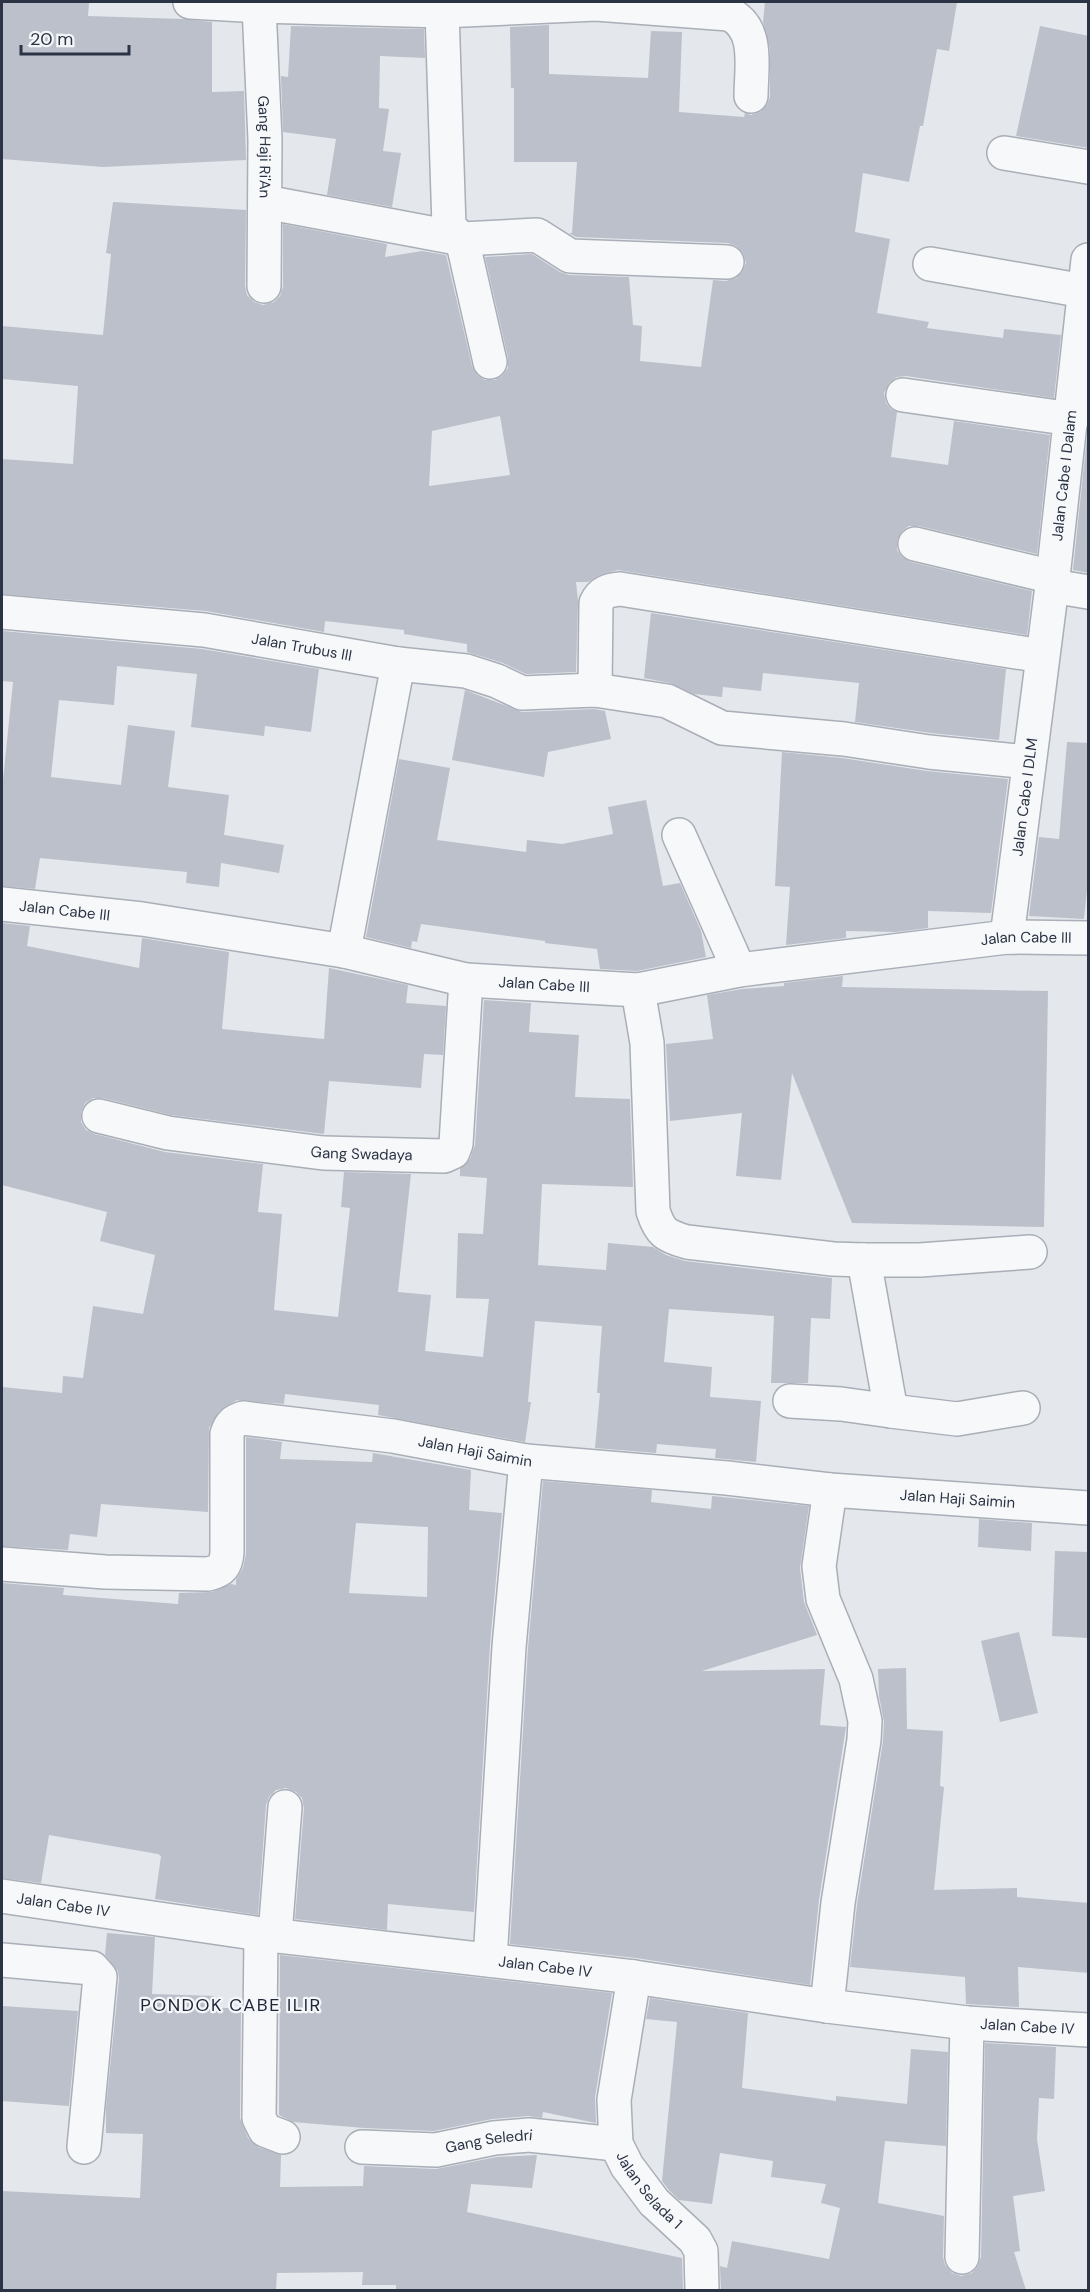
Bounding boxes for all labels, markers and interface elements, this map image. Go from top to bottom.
scale bar [21,18,129,56]
text: 20 m [30,27,73,51]
street label: Gang Haji Ri'An [253,95,275,198]
street label: Jalan Cabe I Dalam [1047,409,1081,542]
street label: Jalan Trubus III [250,629,354,666]
street label: Jalan Cabe I DLM [1007,737,1042,857]
street label: Jalan Cabe III [18,896,111,926]
street label: Jalan Cabe III [979,927,1072,950]
street label: Jalan Cabe III [498,972,590,997]
street label: Gang Swadaya [309,1142,413,1165]
street label: Jalan Haji Saimin [416,1431,533,1471]
street label: Jalan Haji Saimin [899,1485,1016,1513]
street label: Jalan Cabe IV [15,1888,111,1922]
street label: Jalan Cabe IV [497,1951,593,1982]
district label: PONDOK CABE ILIR [140,1993,322,2017]
street label: Jalan Cabe IV [980,2014,1075,2039]
street label: Gang Seledri [444,2125,534,2158]
street label: Jalan Selada 1 [611,2148,687,2233]

